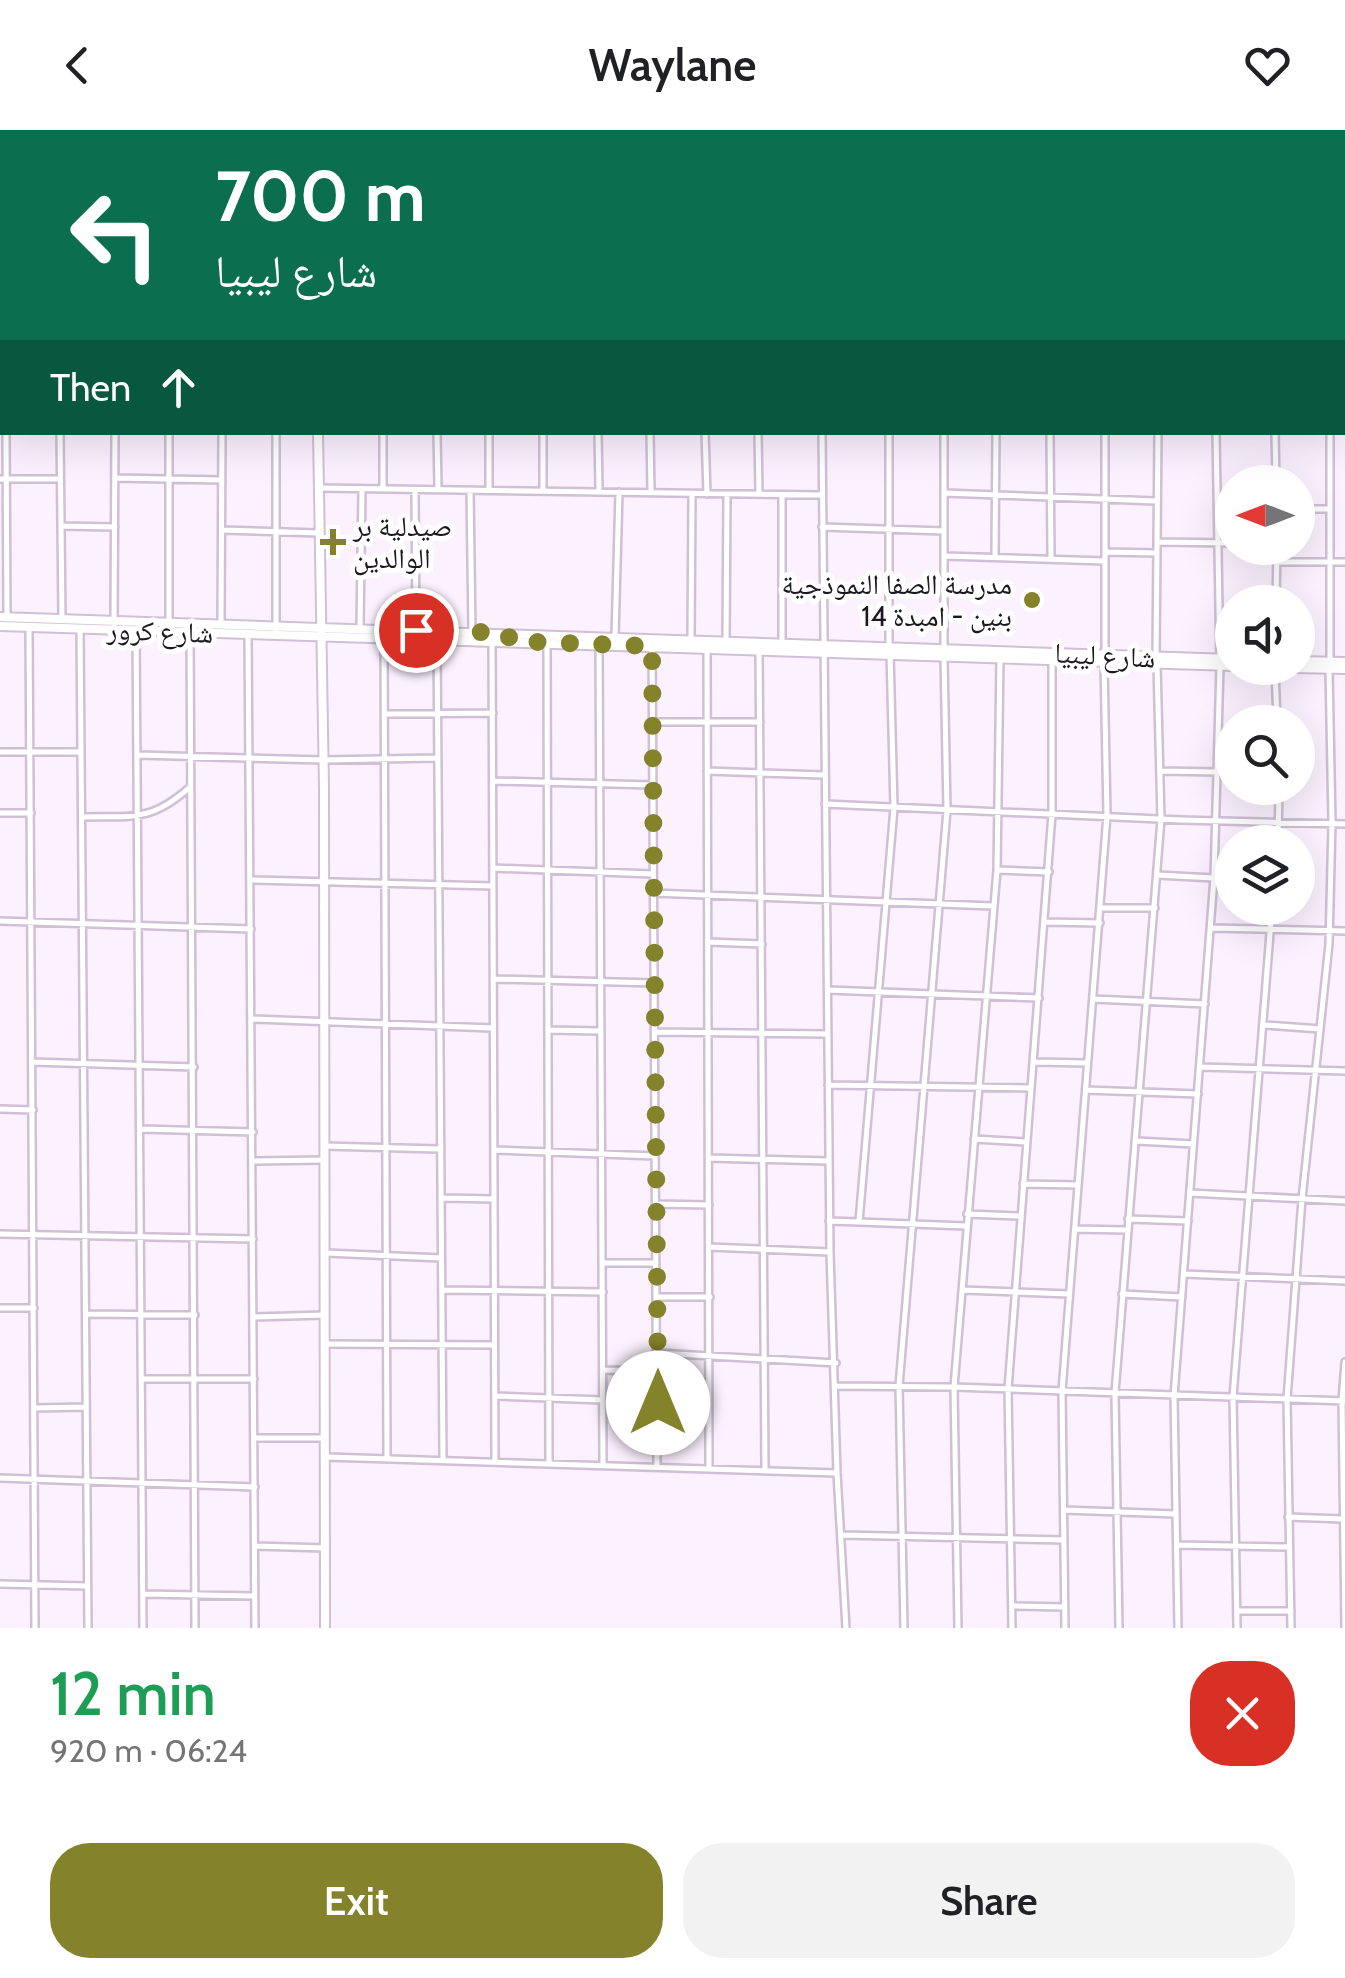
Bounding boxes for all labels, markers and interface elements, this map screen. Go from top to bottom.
icon: back [50,38,105,93]
text: Waylane [589,38,756,92]
icon: heart [1240,38,1295,93]
text: 700 m [215,153,426,239]
icon: left [50,170,180,300]
text: شارع ليبيا [215,244,377,298]
icon: ahead [151,360,206,415]
text: Then [50,364,131,411]
north arrow [1215,465,1315,565]
map controls [1215,465,1315,925]
place label: صيدلية بر الوالدين [352,509,452,576]
marker: صيدلية بر الوالدين [322,531,344,553]
place label: مدرسة الصفا النموذجية بنين - امبدة 14 [782,567,1012,634]
button: sound [1215,585,1315,685]
pin [374,588,459,673]
marker: مدرسة الصفا النموذجية بنين - امبدة 14 [1021,589,1043,611]
icon: arrive [389,603,444,658]
street label: شارع كرور [105,612,214,651]
street label: شارع ليبيا [1054,635,1156,676]
button: search [1215,705,1315,805]
button: layers [1215,825,1315,925]
position arrow [606,1351,710,1455]
text: 12 min [50,1657,216,1730]
button: close [1190,1661,1295,1766]
text: 920 m · 06:24 [50,1731,247,1770]
button: Exit [50,1843,663,1958]
button: Share [683,1843,1295,1958]

